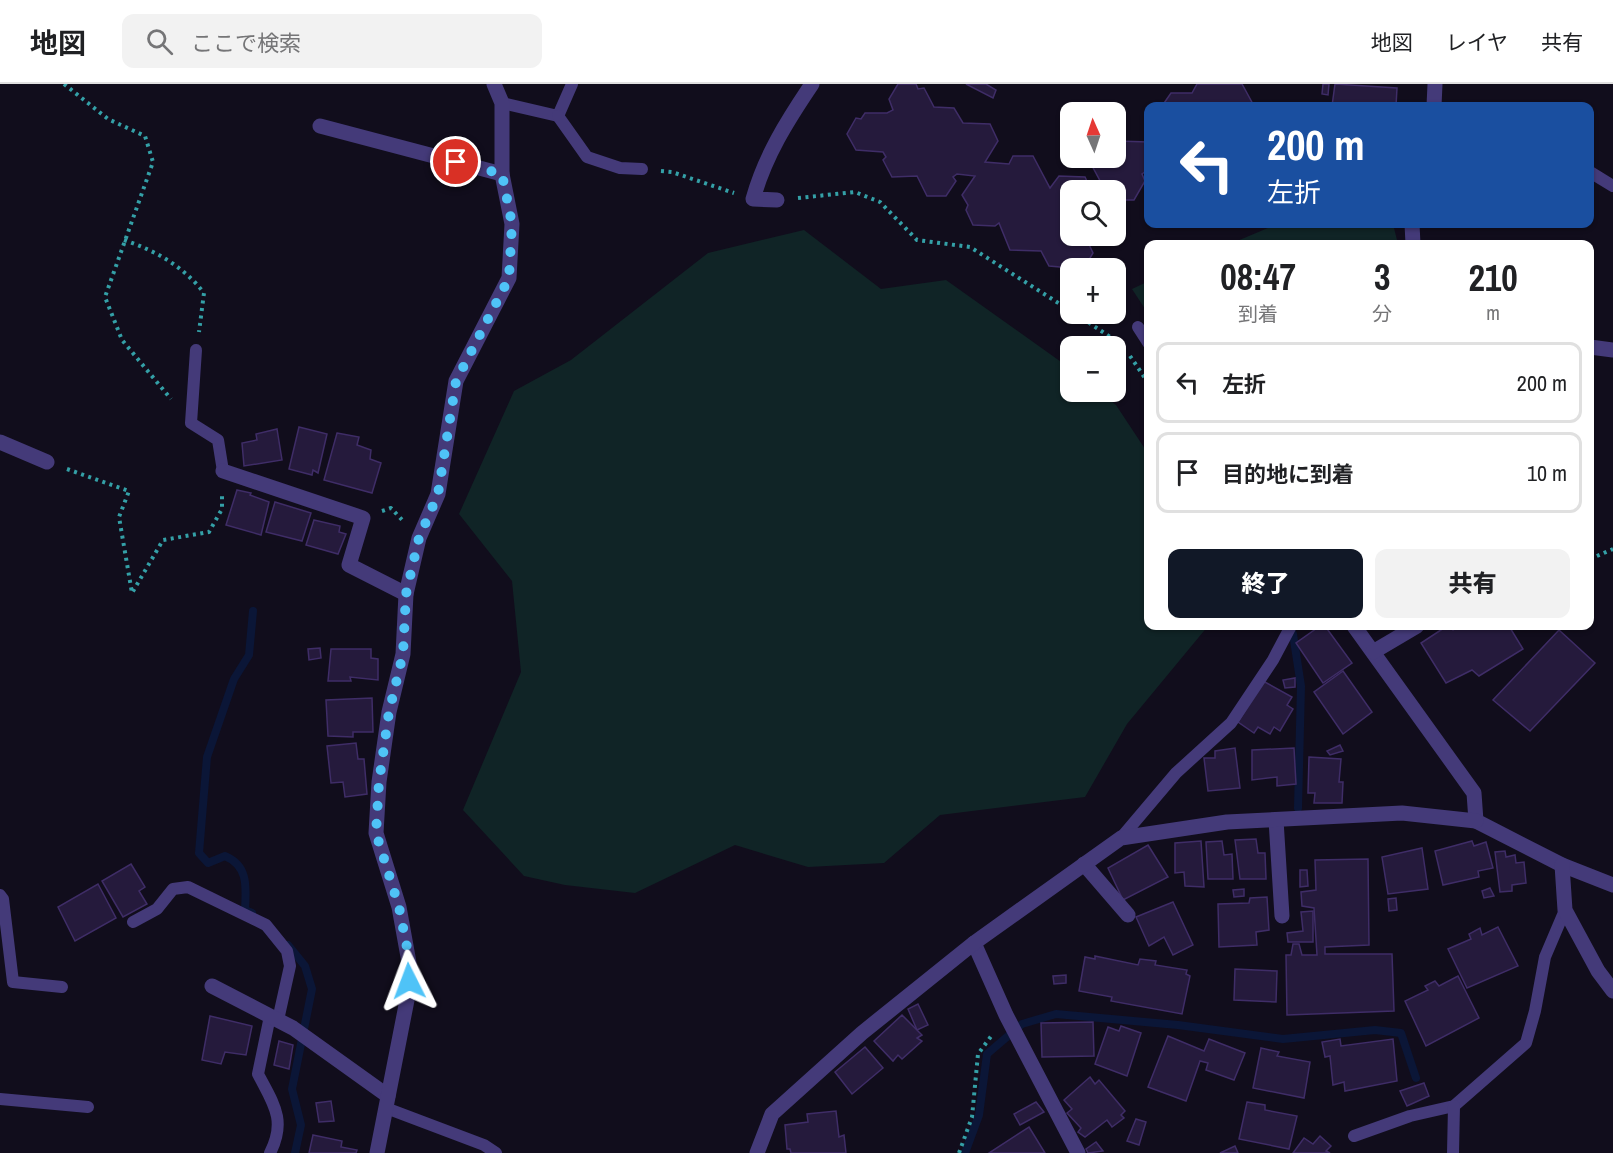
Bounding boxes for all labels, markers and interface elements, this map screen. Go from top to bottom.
search box [122,14,542,68]
text: 地図 [30,24,86,62]
icon: search [143,25,176,58]
text: ここで検索 [191,28,301,58]
text: 地図 [1371,28,1413,57]
text: レイヤ [1446,28,1508,57]
text: 共有 [1541,28,1583,57]
north arrow [1060,102,1126,168]
map controls [1060,102,1126,402]
text: 200 m [1267,117,1365,173]
icon: left [1168,126,1246,204]
pin [430,136,481,187]
icon: arrive [439,145,472,178]
text: 左折 [1267,174,1321,210]
button: search [1060,180,1126,246]
text: 08:47 [1220,253,1296,301]
text: 3 [1374,253,1390,301]
text: 210 [1468,254,1518,302]
button: + [1060,258,1126,324]
text: m [1486,299,1500,326]
text: 到着 [1238,300,1278,327]
text: 分 [1372,300,1392,327]
button: − [1060,336,1126,402]
icon: left [1171,366,1204,399]
text: 200 m [1517,368,1567,398]
text: 左折 [1222,369,1266,399]
icon: arrive [1171,456,1204,489]
text: 10 m [1527,458,1567,488]
text: 目的地に到着 [1222,459,1354,489]
button: 終了 [1168,549,1363,618]
button: 共有 [1375,549,1570,618]
position arrow [377,949,441,1013]

